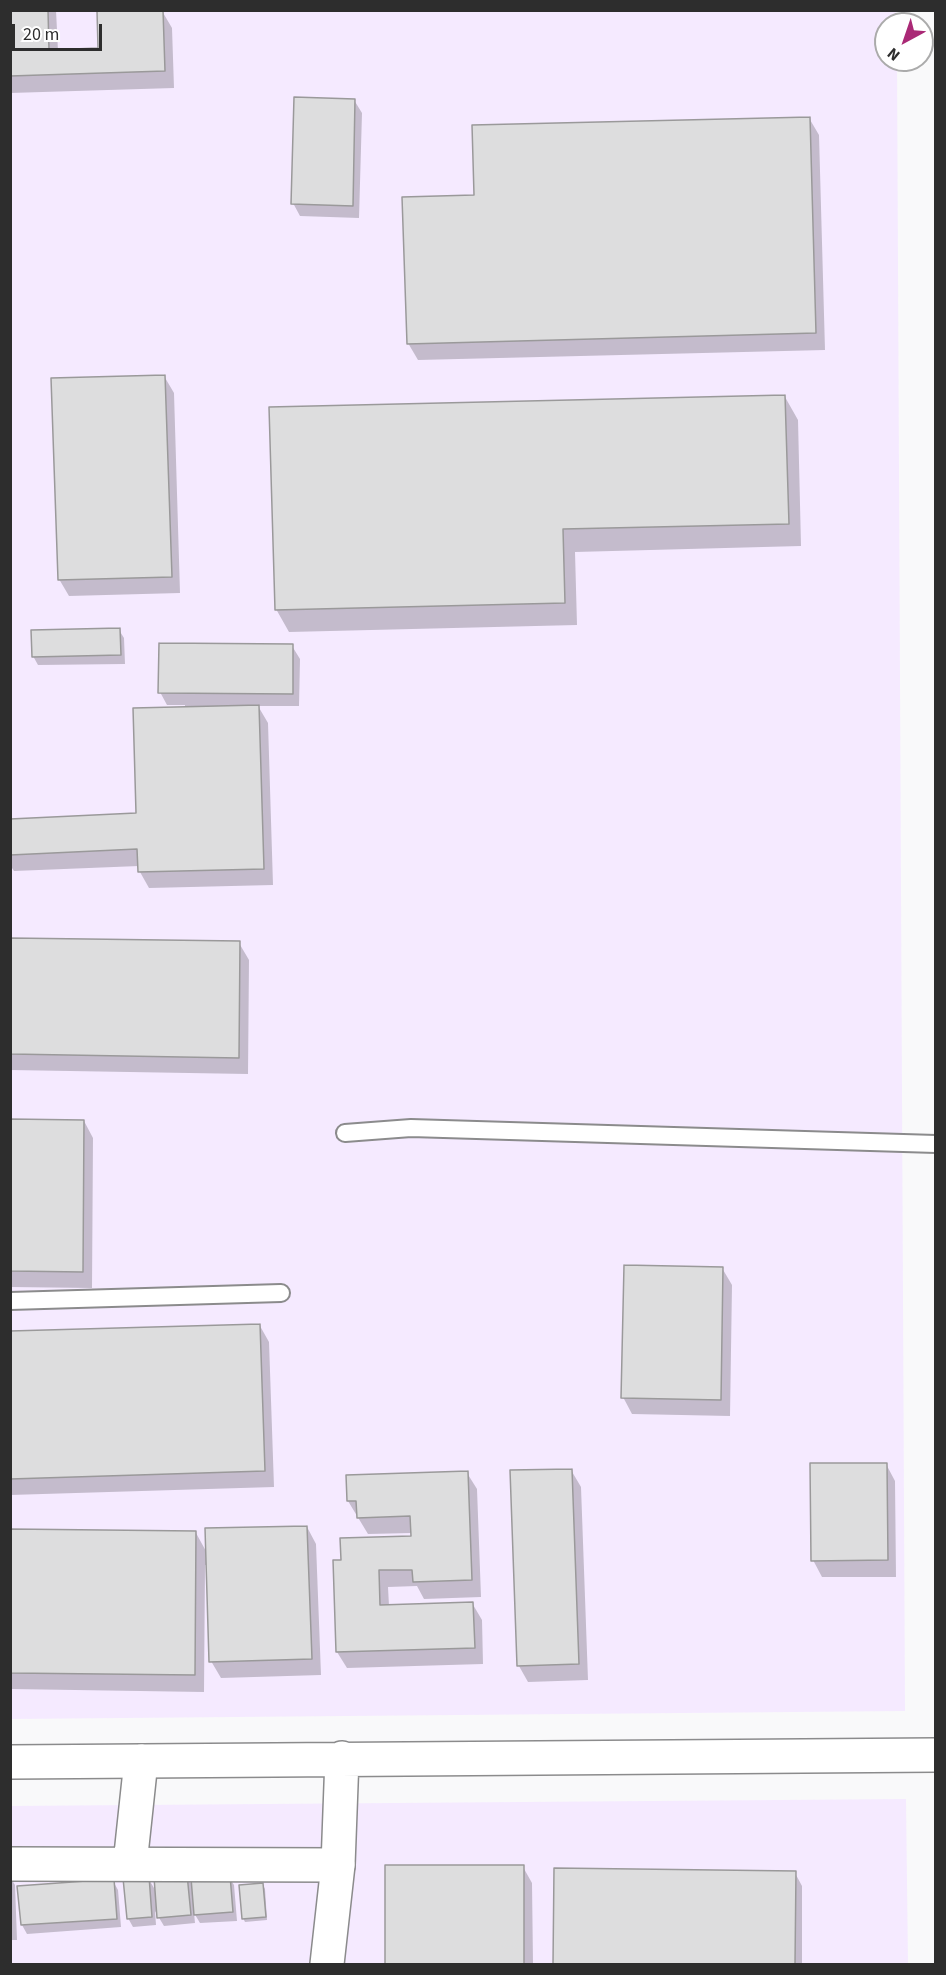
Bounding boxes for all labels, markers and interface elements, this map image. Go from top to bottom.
scale bar [15,12,105,50]
north arrow [874,12,934,72]
text: 20 m [23,22,59,47]
text: N [883,42,905,66]

